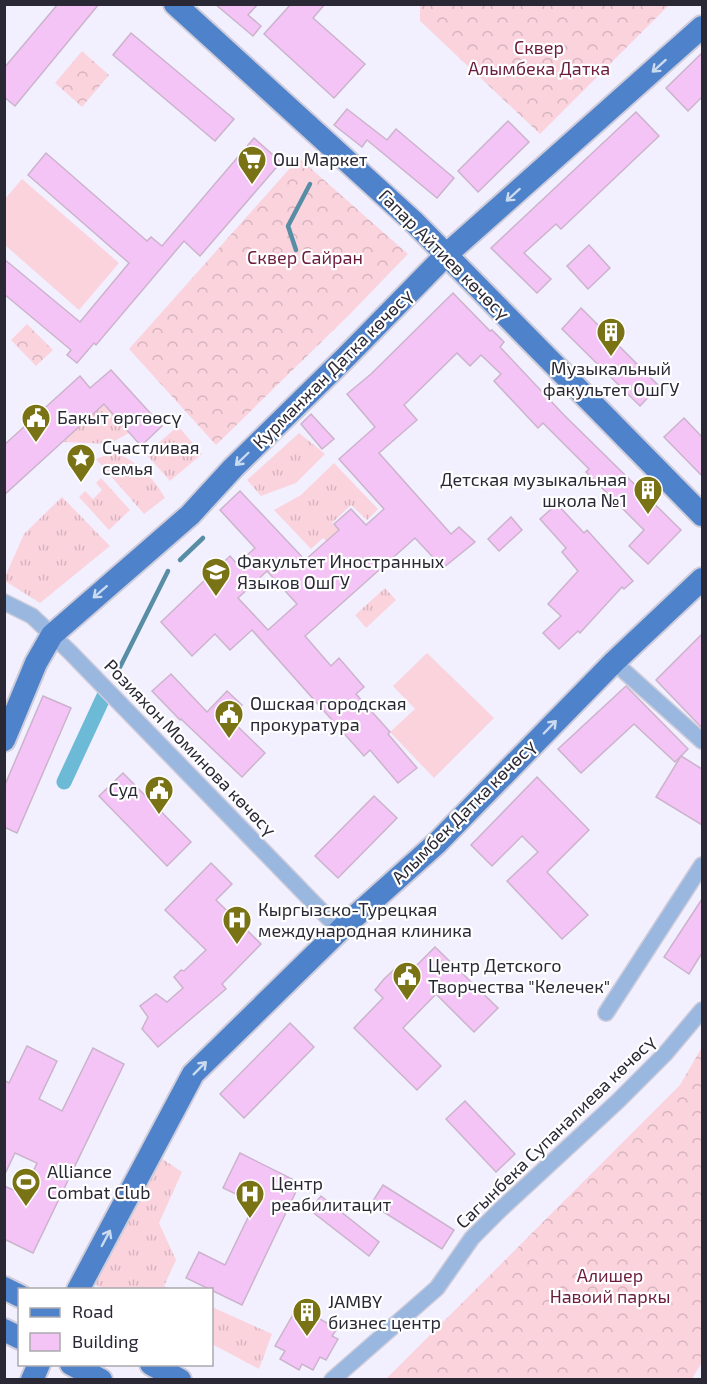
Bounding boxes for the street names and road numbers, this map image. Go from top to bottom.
street label: Гапар Айтиев көчөсү [375,184,515,325]
street label: Курманжан Датка көчөсү [248,283,417,453]
street label: Розияхон Моминова көчөсү [100,654,282,841]
street label: Алымбек Датка көчөсү [386,734,540,888]
street label: Сагынбека Супаналиева көчөсү [451,1029,660,1233]

